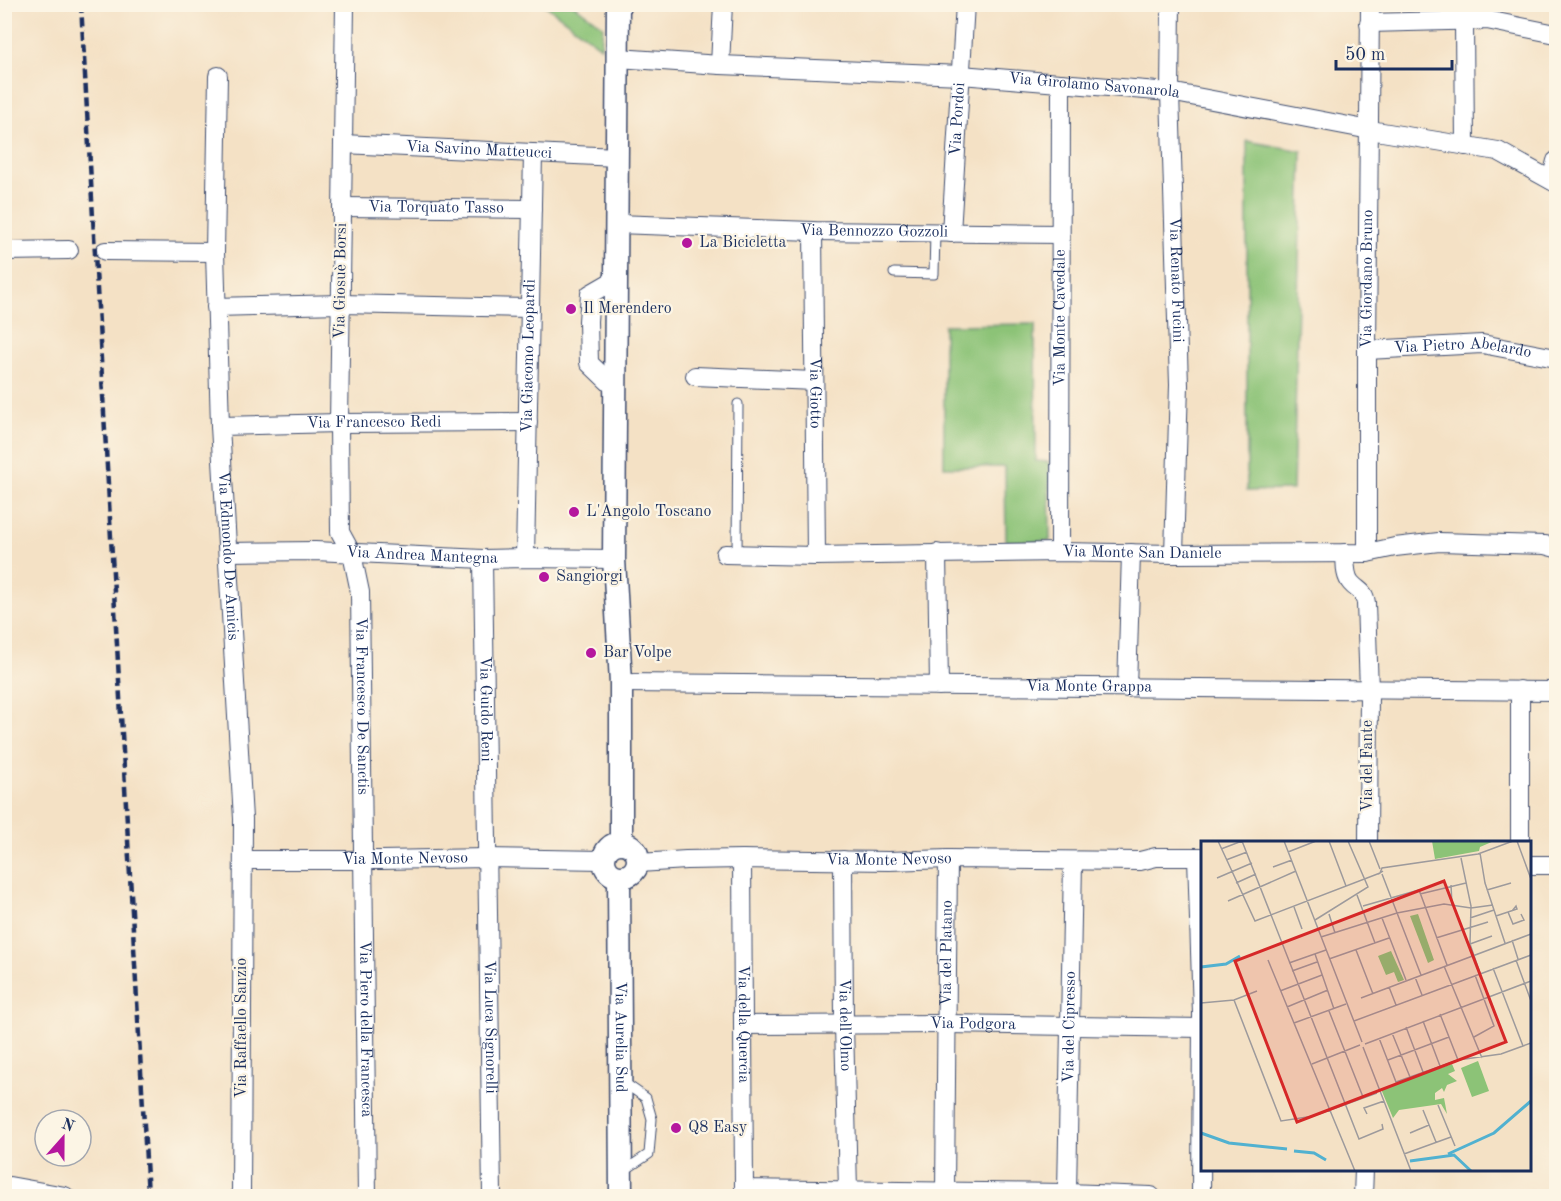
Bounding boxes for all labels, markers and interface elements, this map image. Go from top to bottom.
scale bar [1336,33,1452,71]
text: 50 m [1345,46,1385,64]
street label: Via Girolamo Savonarola [1008,71,1181,102]
street label: Via Pordoi [948,82,968,156]
street label: Via Savino Matteucci [405,139,552,162]
street label: Via Torquato Tasso [368,199,504,217]
street label: Via Giordano Bruno [1359,209,1376,348]
street label: Via Renato Fucini [1166,217,1186,343]
street label: Via Giosuè Borsi [332,223,350,339]
street label: Via Bennozzo Gozzoli [799,223,948,241]
place label: La Bicicletta [699,235,787,251]
marker: La Bicicletta [680,236,694,250]
street label: Via Monte Cavedale [1052,249,1069,387]
street label: Via Giacomo Leopardi [519,279,539,433]
place label: Il Merendero [583,301,672,317]
marker: Il Merendero [564,302,578,316]
street label: Via Pietro Abelardo [1393,336,1533,361]
street label: Via Giotto [806,357,823,429]
street label: Via Francesco Redi [306,414,441,432]
street label: Via Edmondo De Amicis [215,470,241,641]
place label: L'Angolo Toscano [586,504,711,520]
marker: L'Angolo Toscano [567,505,581,519]
street label: Via Andrea Mantegna [346,544,498,567]
street label: Via Monte San Daniele [1062,544,1222,562]
place label: Sangiorgi [556,569,623,585]
marker: Sangiorgi [537,570,551,584]
street label: Via Francesco De Sanctis [352,617,370,795]
place label: Bar Volpe [603,645,672,661]
marker: Bar Volpe [584,646,598,660]
street label: Via Guido Reni [476,656,494,762]
street label: Via Monte Grappa [1026,678,1152,696]
street label: Via del Fante [1360,720,1376,812]
inset map [1201,841,1531,1171]
street label: Via Monte Nevoso [342,850,468,868]
street label: Via Monte Nevoso [826,851,952,869]
street label: Via del Platano [939,900,956,1006]
street label: Via Piero della Francesca [356,941,374,1118]
street label: Via Raffaello Sanzio [234,958,250,1098]
street label: Via Luca Signorelli [481,960,499,1094]
street label: Via della Quercia [735,965,751,1083]
street label: Via del Cipresso [1061,971,1079,1083]
street label: Via dell'Olmo [836,979,853,1072]
street label: Via Aurelia Sud [612,981,628,1093]
street label: Via Podgora [930,1016,1016,1033]
north arrow [33,1108,93,1168]
text: N [59,1116,77,1136]
place label: Q8 Easy [688,1120,748,1136]
marker: Q8 Easy [669,1121,683,1135]

